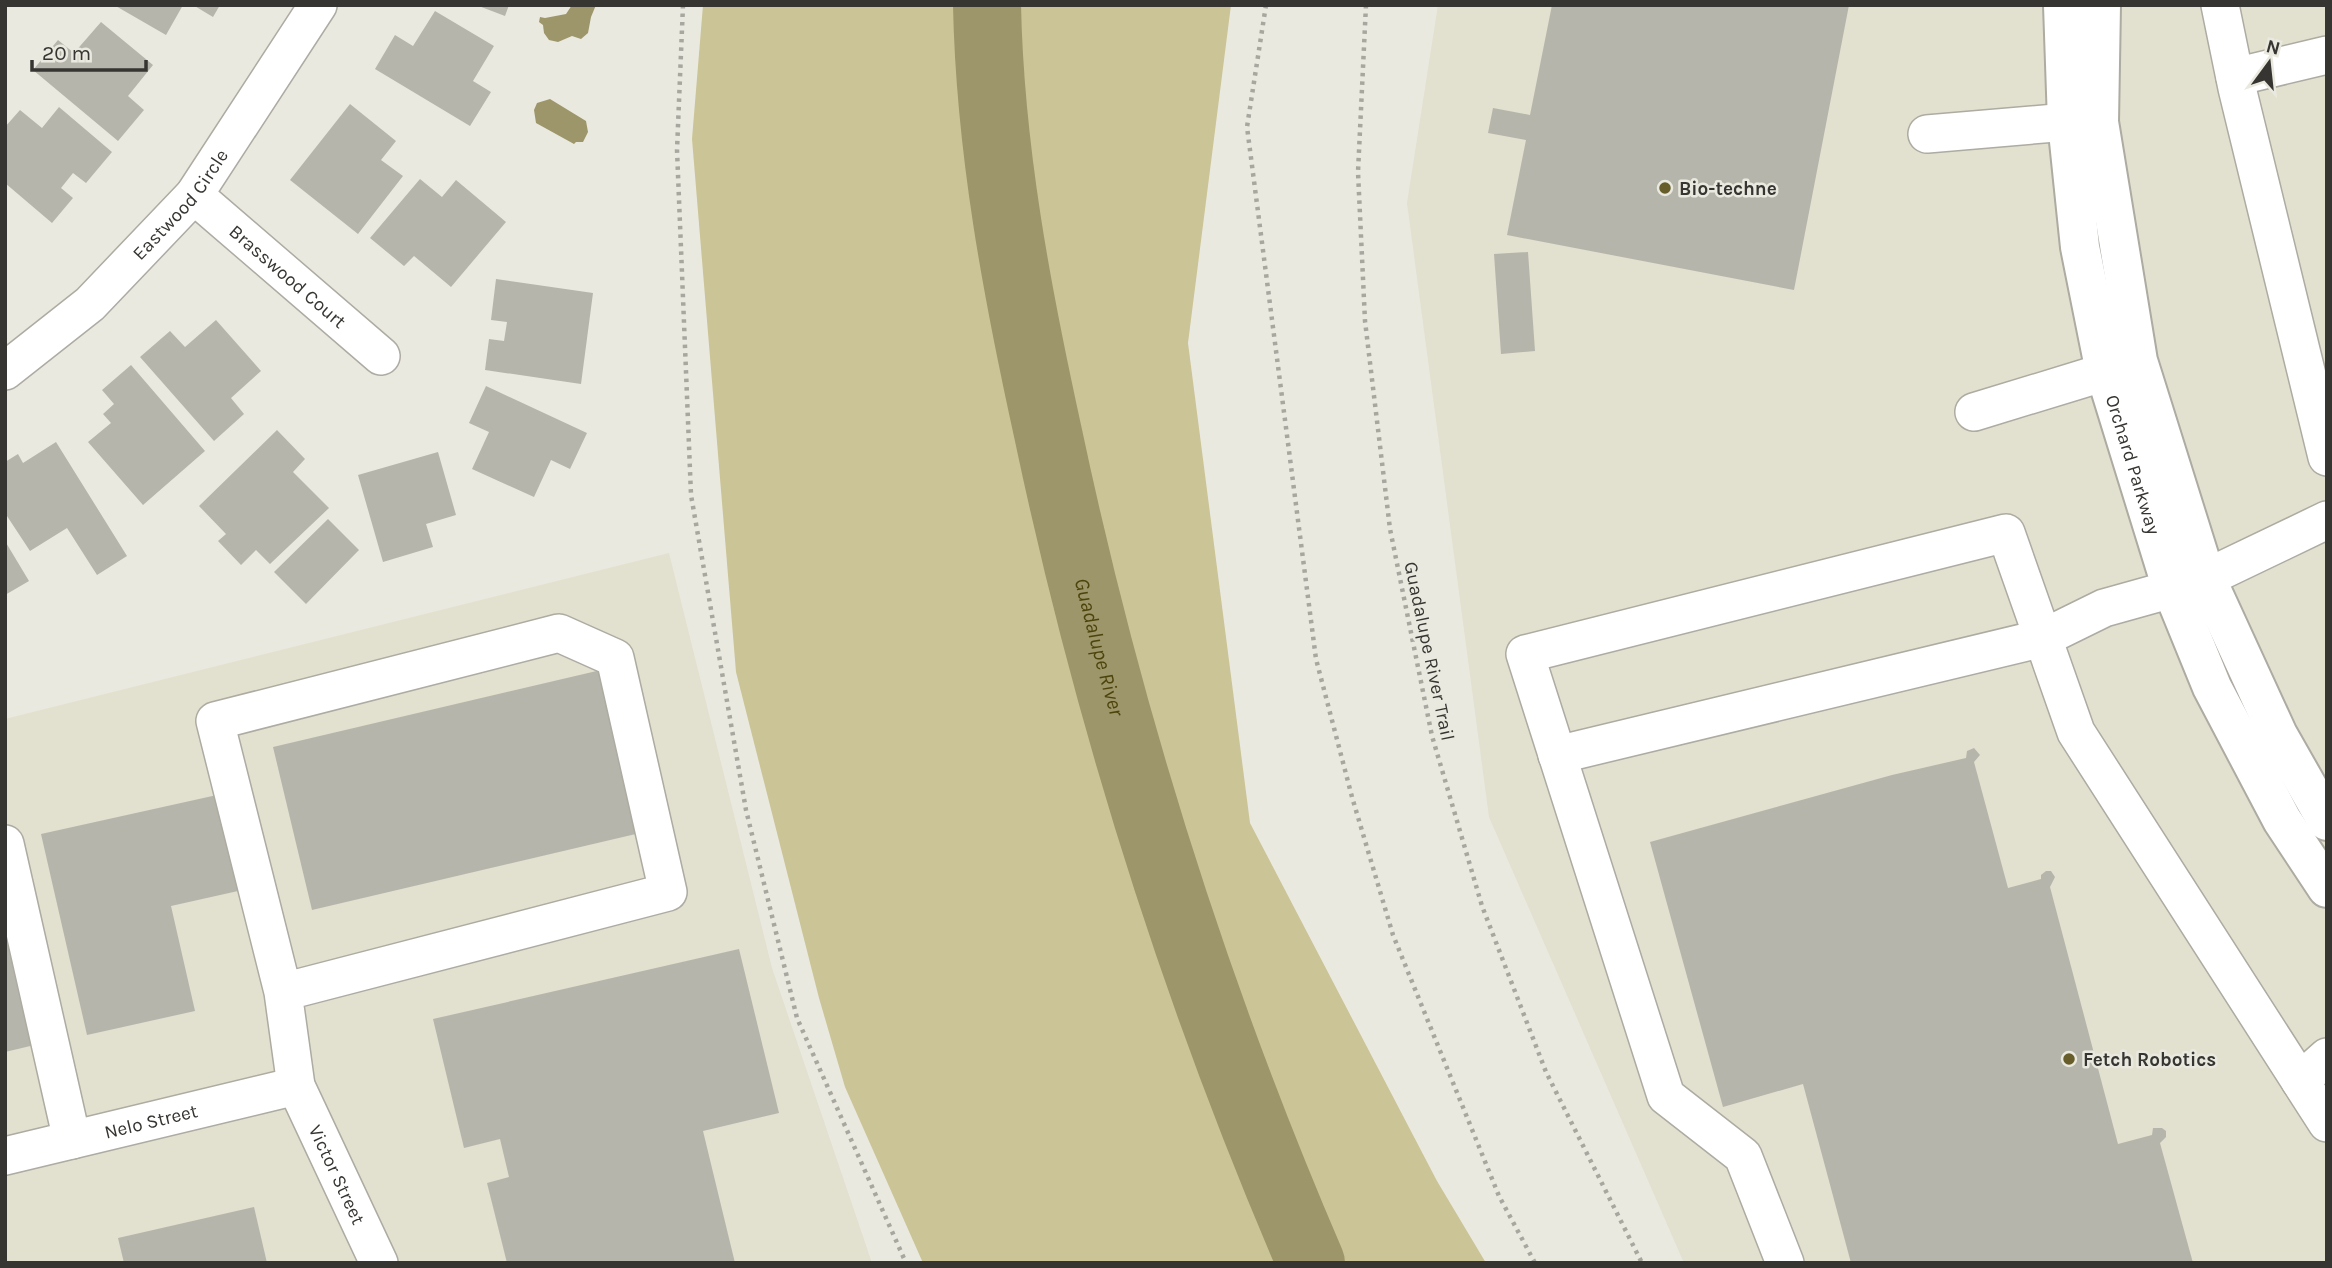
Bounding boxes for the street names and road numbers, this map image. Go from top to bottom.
street label: Eastwood Circle [128,145,233,265]
street label: Brasswood Court [224,220,350,333]
street label: Orchard Parkway [2101,392,2165,538]
street label: Guadalupe River Trail [1399,560,1459,743]
street label: Nelo Street [102,1100,200,1144]
street label: Victor Street [304,1122,369,1228]

